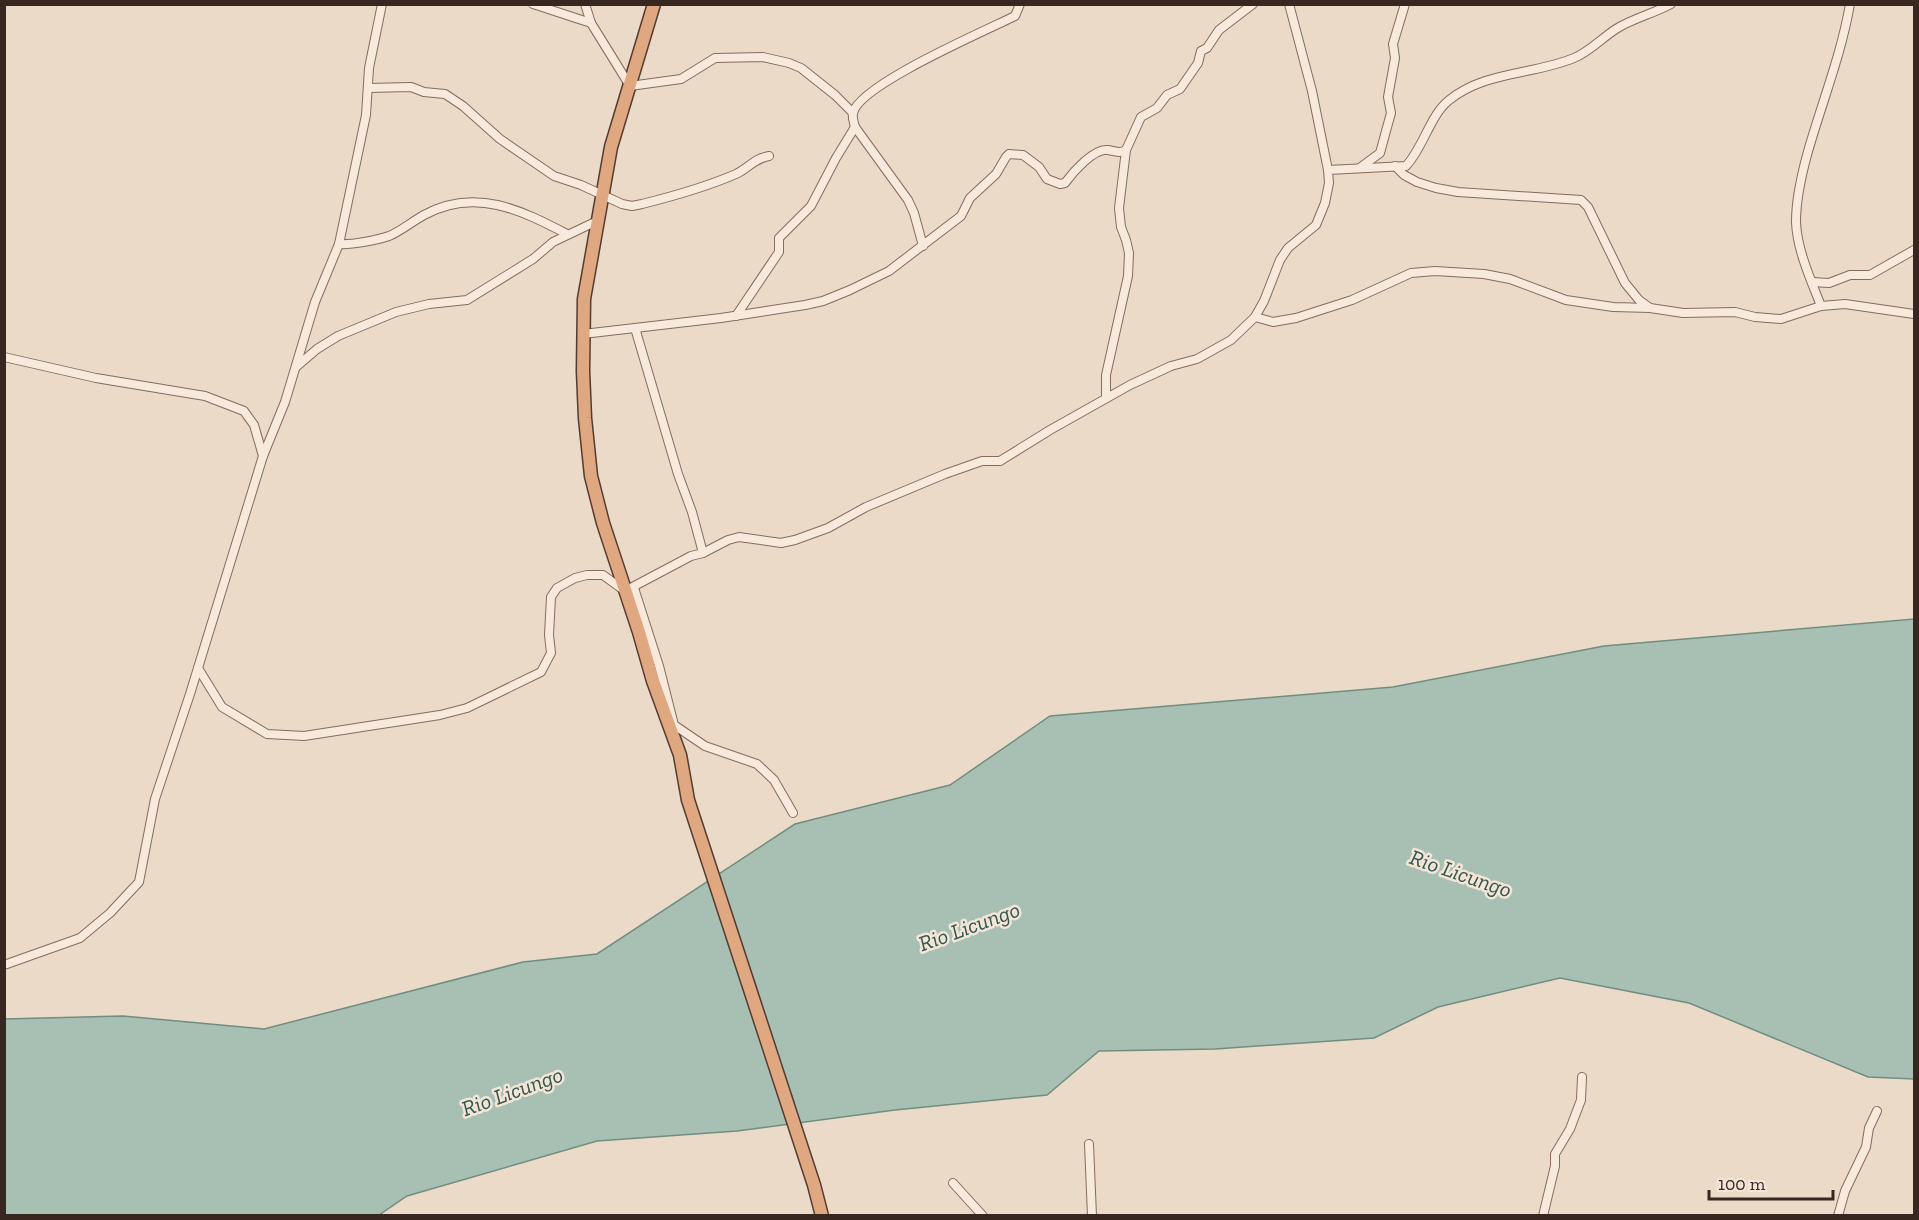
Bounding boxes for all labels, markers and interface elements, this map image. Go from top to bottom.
water label: Rio Licungo [1406,843,1515,903]
water label: Rio Licungo [915,896,1024,957]
water label: Rio Licungo [458,1061,567,1122]
scale bar [1709,1163,1834,1201]
text: 100 m [1718,1173,1766,1195]

